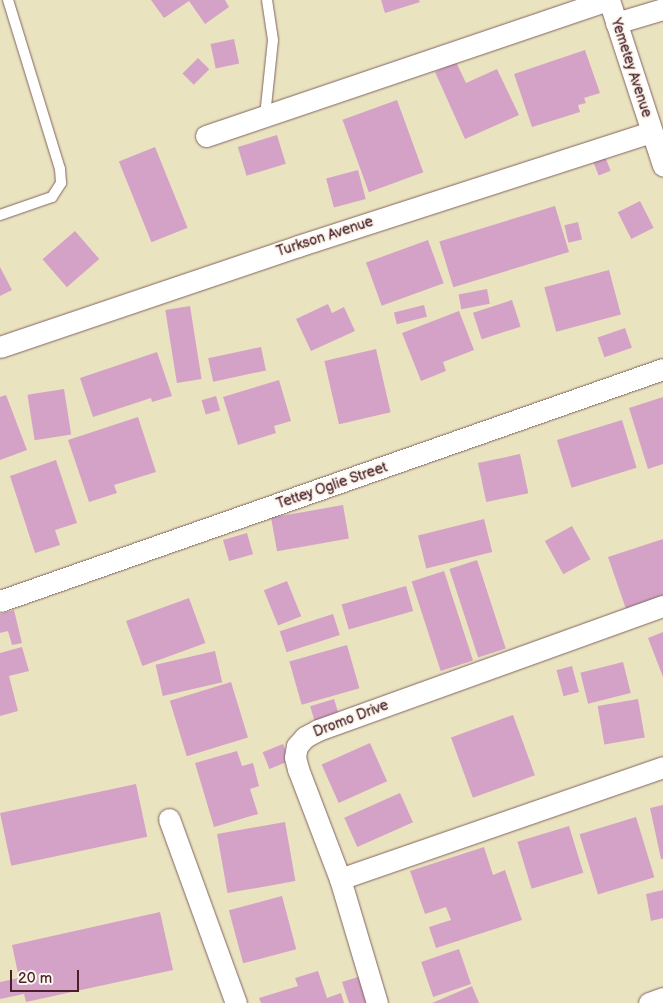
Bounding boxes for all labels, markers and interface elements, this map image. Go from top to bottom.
street label: Yemetey Avenue [607,16,655,120]
street label: Turkson Avenue [275,213,375,261]
street label: Tettey Oglie Street [274,459,390,513]
street label: Dromo Drive [311,697,391,741]
scale bar [12,960,81,992]
text: 20 m [18,969,52,988]

